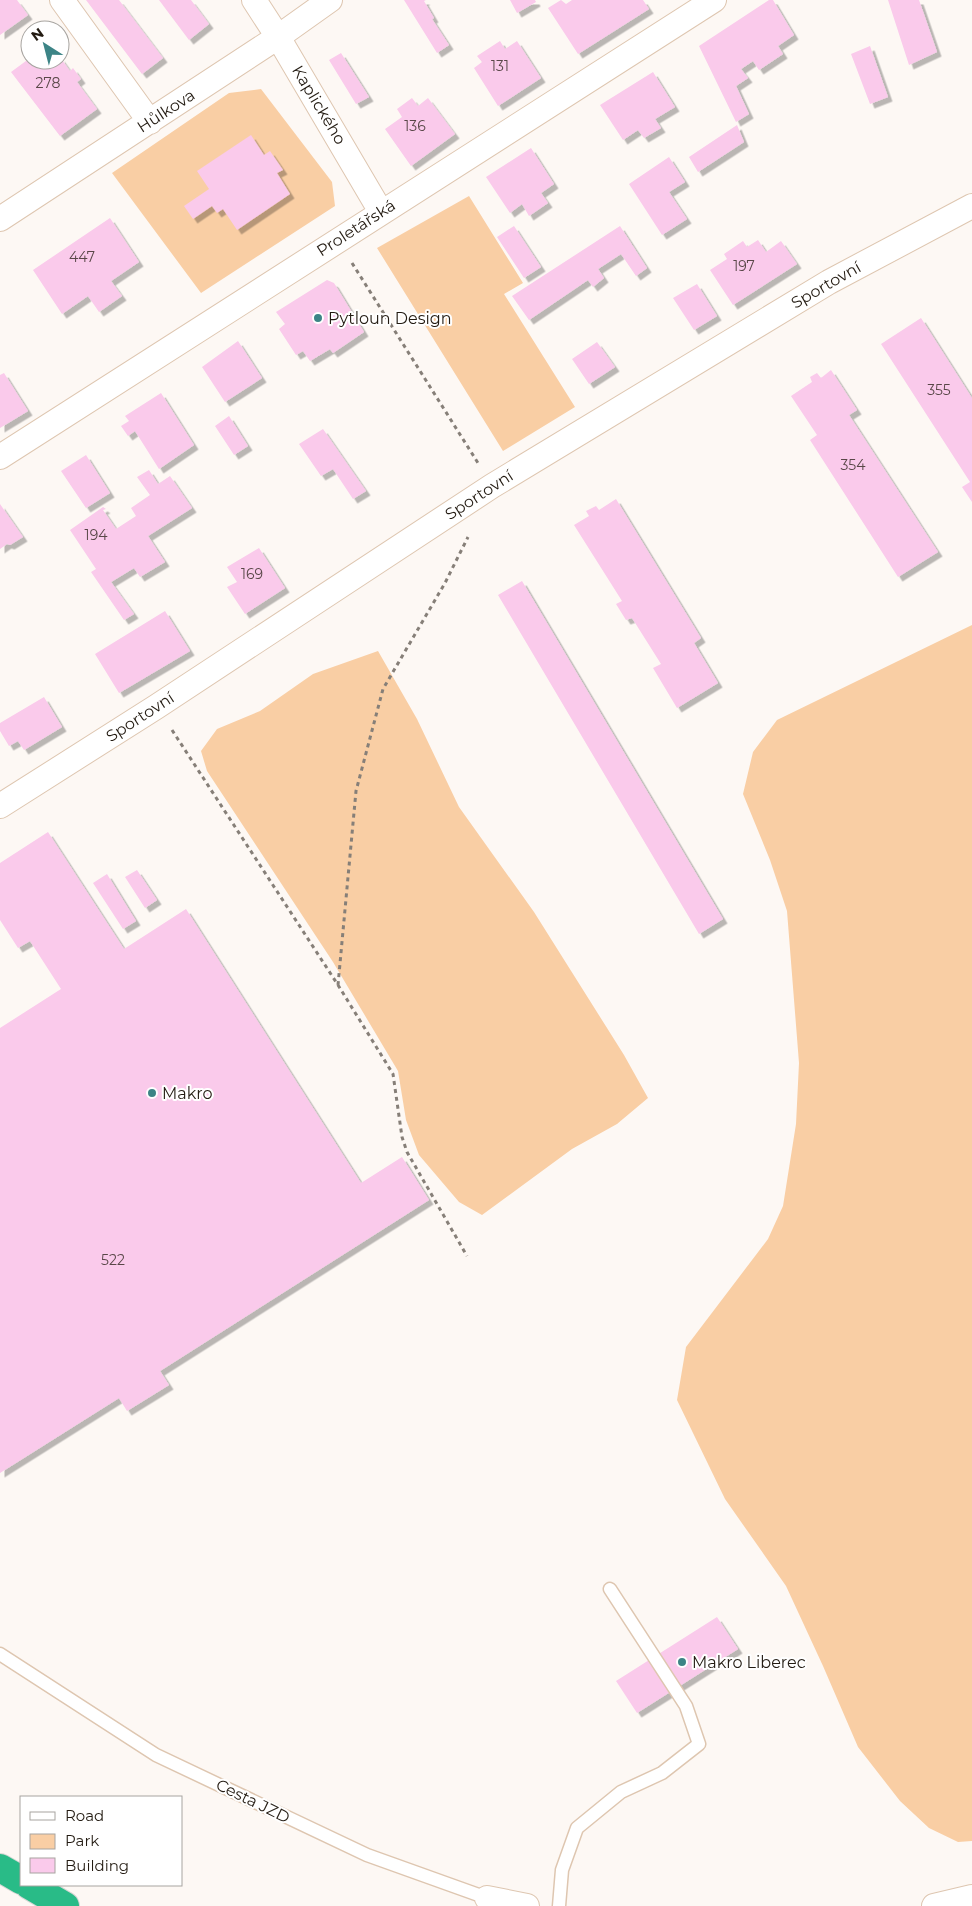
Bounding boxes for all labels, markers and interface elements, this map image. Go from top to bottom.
north arrow [20,20,70,70]
text: N [27,24,47,45]
house number: 131 [491,57,509,75]
street label: Kaplického [288,62,350,148]
house number: 278 [36,74,60,92]
street label: Hůlkova [134,85,198,137]
house number: 136 [404,117,426,135]
street label: Proletářská [313,196,399,260]
house number: 447 [69,248,95,266]
house number: 197 [733,257,755,275]
street label: Sportovní [788,257,865,313]
place label: Pytloun Design [328,309,452,328]
marker: Pytloun Design [312,312,324,324]
house number: 355 [927,381,951,399]
house number: 354 [841,456,866,474]
street label: Sportovní [441,466,517,524]
house number: 194 [85,526,108,544]
house number: 169 [241,565,263,583]
street label: Sportovní [102,688,178,746]
place label: Makro [162,1084,212,1103]
marker: Makro [146,1087,158,1099]
house number: 522 [101,1251,125,1269]
place label: Makro Liberec [692,1653,806,1672]
marker: Makro Liberec [676,1656,688,1668]
street label: Cesta JZD [213,1775,293,1827]
legend [20,1796,182,1886]
text: Road [65,1806,104,1825]
text: Park [65,1831,99,1850]
text: Building [65,1856,129,1875]

